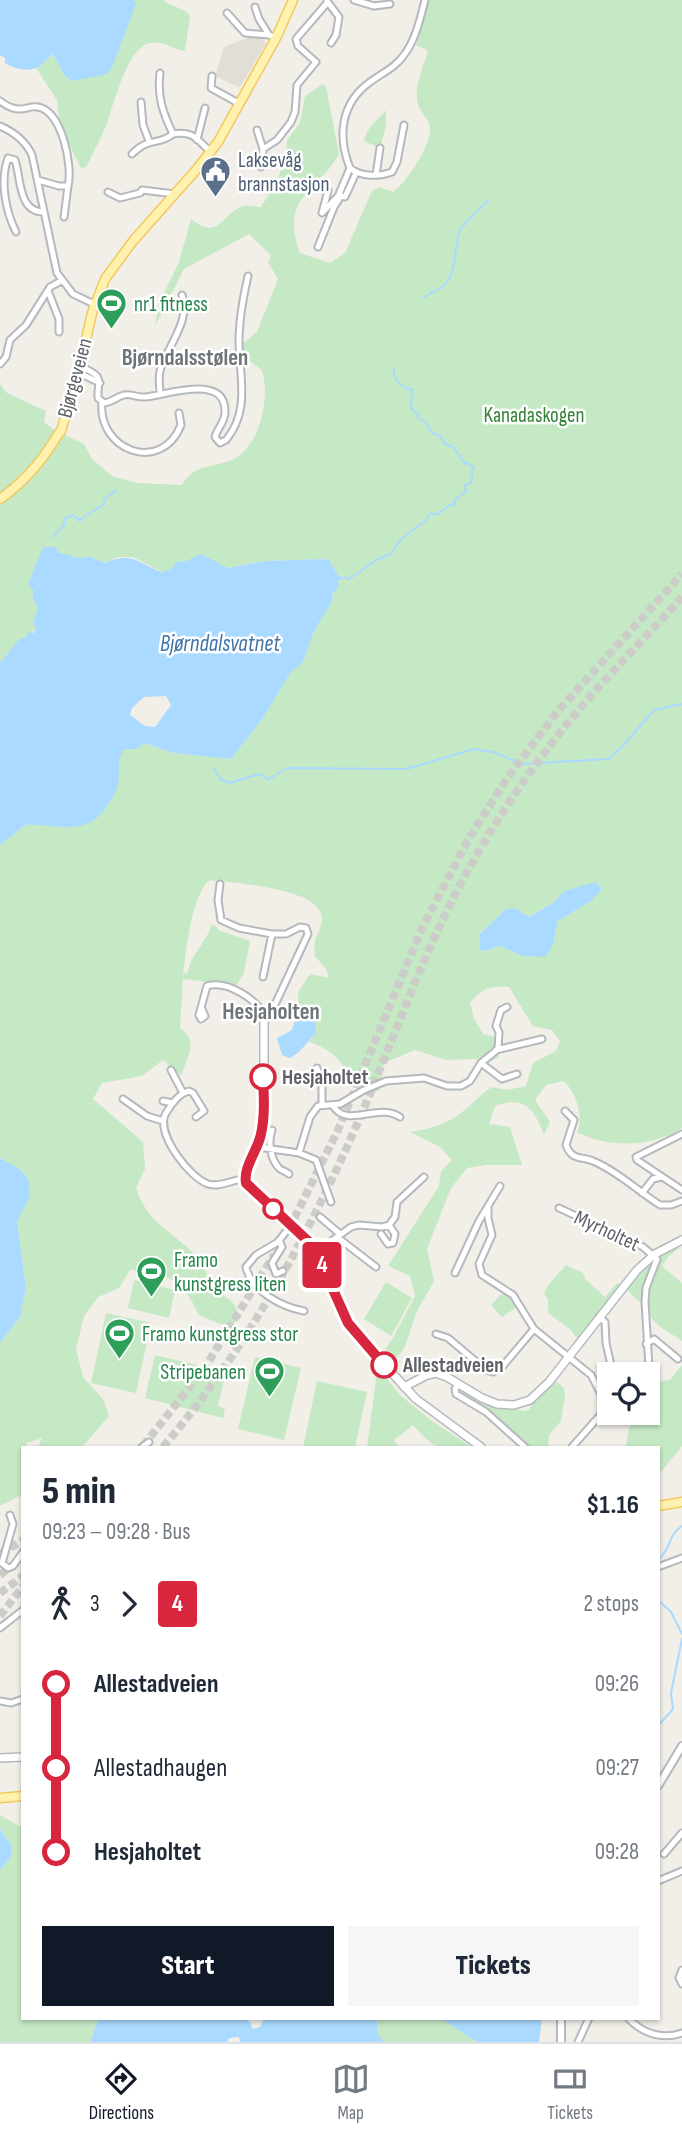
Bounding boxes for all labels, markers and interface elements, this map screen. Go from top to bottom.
place label: Laksevåg brannstasjon [238,148,329,197]
public building icon: Laksevåg brannstasjon [198,155,232,199]
sports icon: nr1 fitness [94,287,128,331]
place label: nr1 fitness [134,292,208,317]
street label: Bjørgeveien [52,335,98,421]
district label: Bjørndalsstølen [122,344,248,372]
park label: Kanadaskogen [484,403,585,428]
water label: Bjørndalsvatnet [160,630,281,658]
district label: Hesjaholten [222,998,320,1026]
marker: Hesjaholtet [250,1064,276,1090]
place label: Hesjaholtet [282,1065,369,1090]
unlabelled marker [263,1199,283,1219]
street label: Myrholtet [570,1205,644,1257]
line badge: 4 [299,1242,345,1288]
place label: Framo kunstgress liten [174,1248,286,1297]
text: 4 [316,1250,328,1279]
sports icon: Framo kunstgress liten [134,1255,168,1299]
sports icon: Framo kunstgress stor [102,1317,136,1361]
place label: Framo kunstgress stor [142,1322,298,1347]
marker: Allestadveien [371,1352,397,1378]
place label: Allestadveien [402,1353,504,1378]
sports icon: Stripebanen [252,1355,286,1399]
place label: Stripebanen [160,1360,246,1385]
map controls [597,1362,660,1425]
button: locate [597,1362,660,1425]
text: 5 min [42,1469,116,1514]
text: $1.16 [586,1490,639,1521]
text: 09:23 – 09:28 · Bus [42,1518,190,1546]
icon: walk [42,1585,80,1623]
icon: forward [110,1585,148,1623]
text: 4 [172,1589,183,1618]
text: 3 [90,1590,100,1618]
text: 2 stops [583,1590,639,1618]
text: Allestadveien [94,1669,218,1700]
text: 09:26 [595,1670,639,1698]
text: Allestadhaugen [94,1753,227,1784]
text: 09:27 [596,1754,639,1782]
text: Hesjaholtet [94,1837,201,1868]
text: 09:28 [595,1838,639,1866]
button: Start [42,1926,334,2006]
button: Tickets [348,1926,639,2006]
tab: Directions [89,2060,154,2125]
tab: Map [332,2060,370,2125]
tab: Tickets [547,2060,593,2125]

